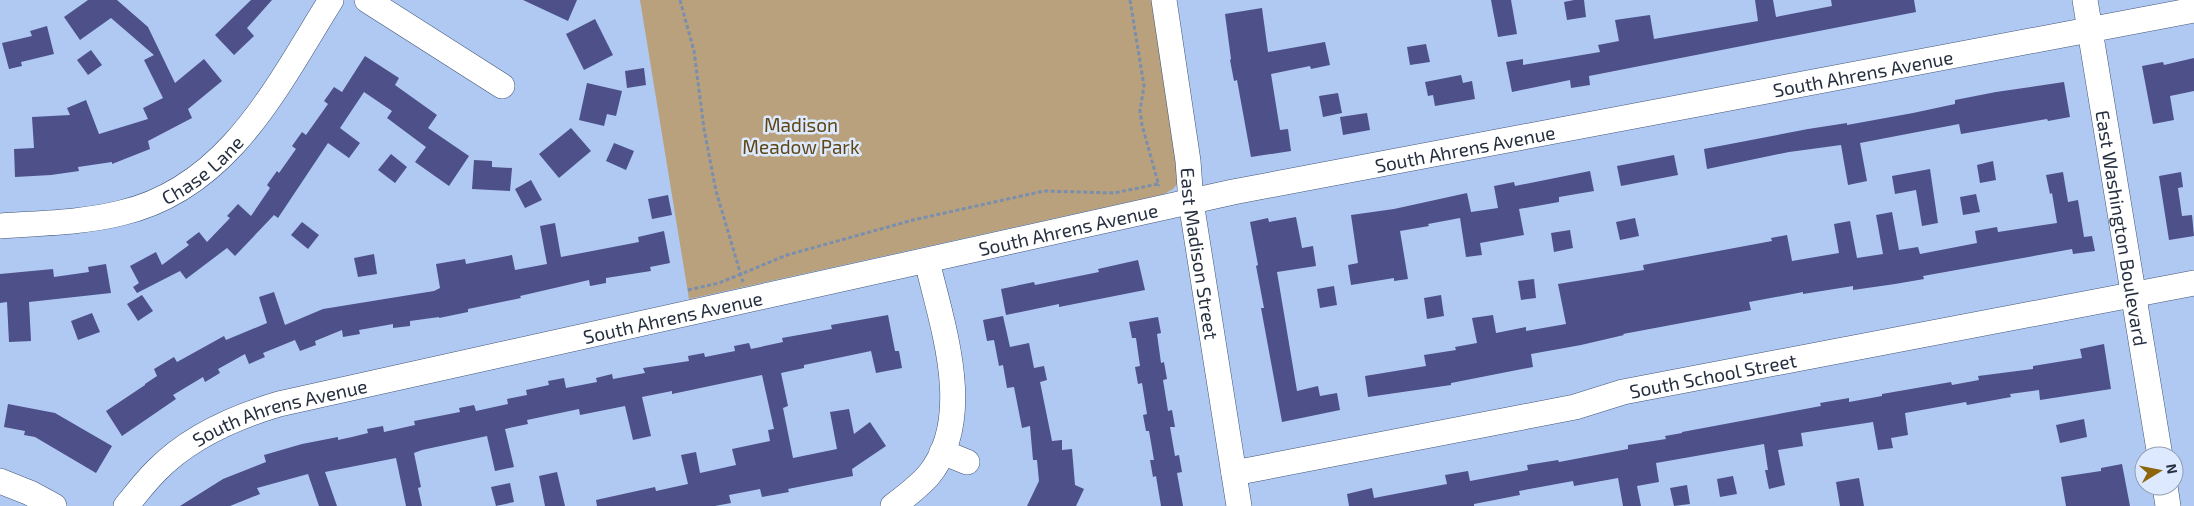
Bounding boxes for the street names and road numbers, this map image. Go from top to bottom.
street label: South Ahrens Avenue [1771,44,1955,101]
street label: East Washington Boulevard [2092,108,2153,348]
street label: South Ahrens Avenue [1373,120,1557,176]
street label: Chase Lane [157,130,247,209]
street label: East Madison Street [1177,167,1224,341]
street label: South Ahrens Avenue [976,198,1160,260]
street label: South Ahrens Avenue [581,285,765,348]
street label: South School Street [1627,348,1798,402]
street label: South Ahrens Avenue [188,373,369,451]

